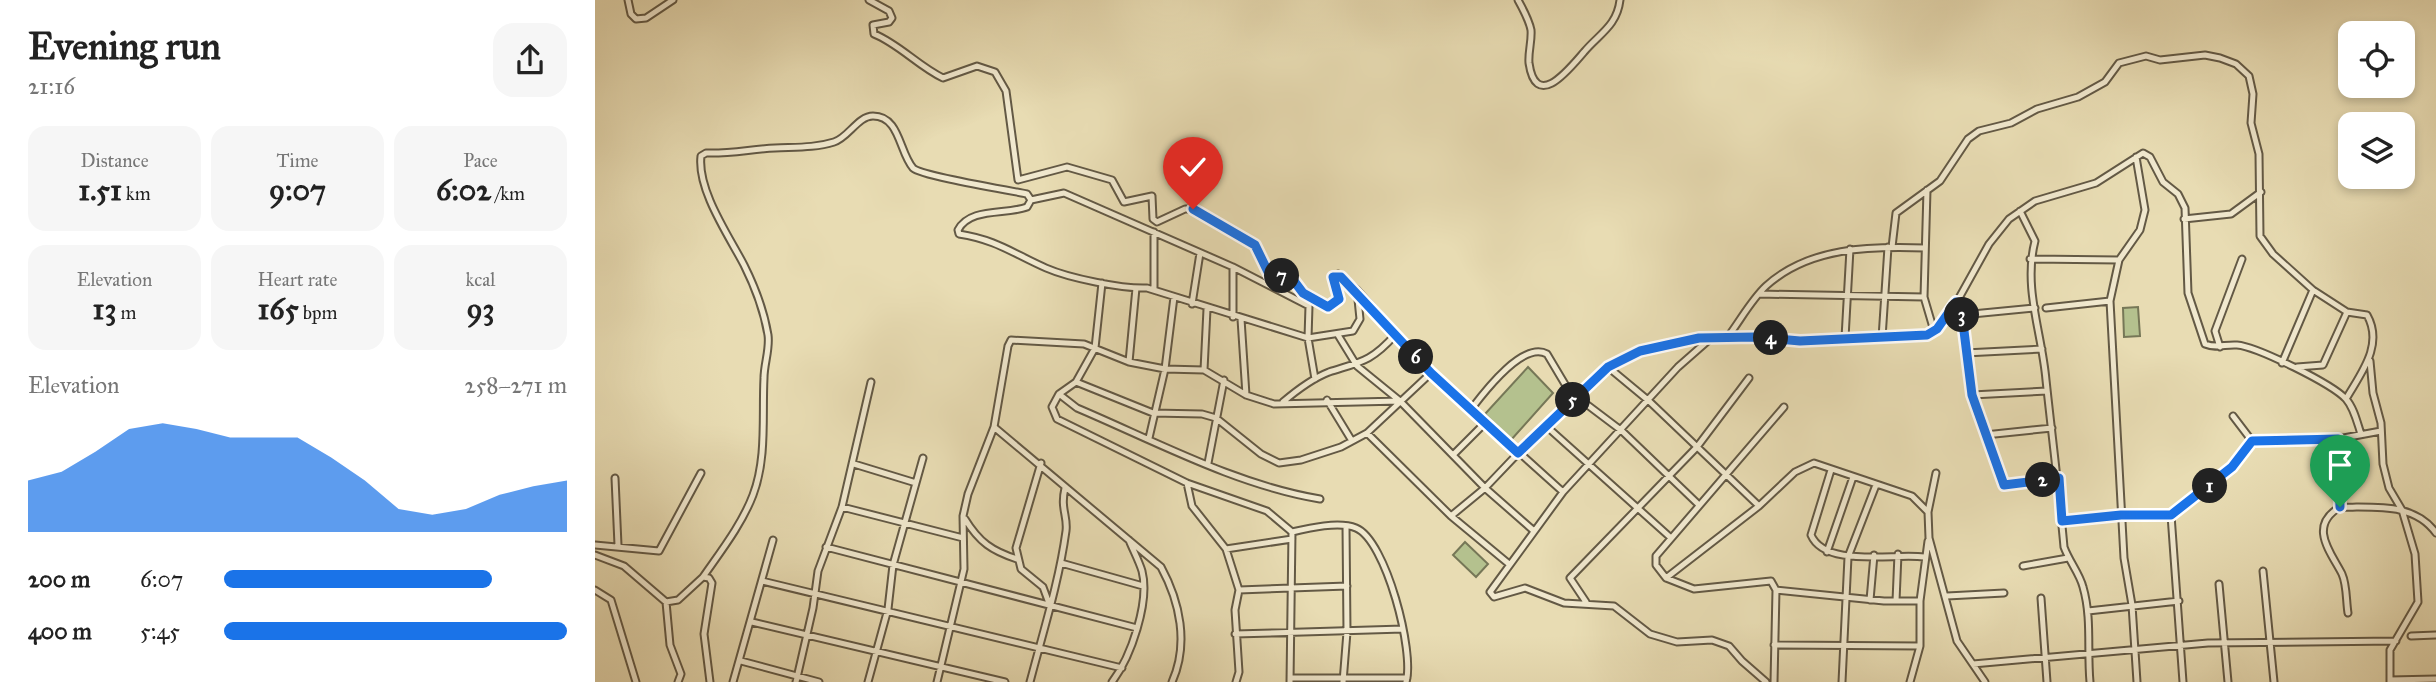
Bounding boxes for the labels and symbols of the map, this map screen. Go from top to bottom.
pin [1163,137,1223,209]
pin: 7 [1265,258,1299,294]
pin: 3 [1945,298,1979,332]
pin: 4 [1753,320,1789,356]
pin: 6 [1399,340,1433,374]
pin: 5 [1555,382,1591,418]
pin [2310,435,2370,507]
pin: 2 [2025,462,2061,498]
pin: 1 [2193,468,2227,504]

